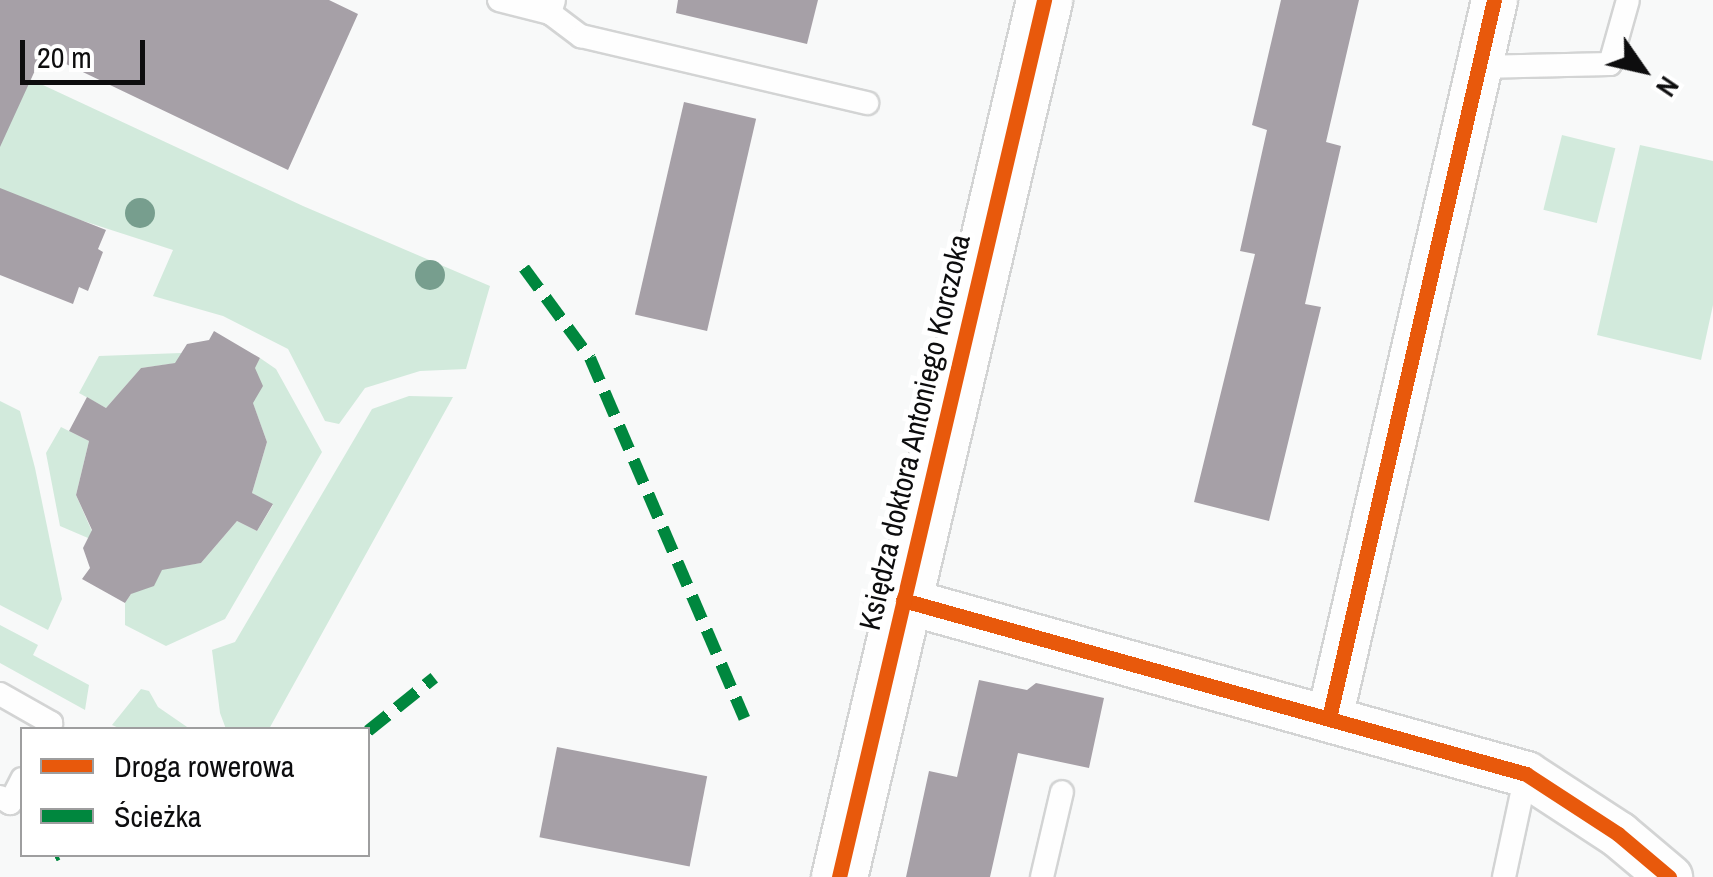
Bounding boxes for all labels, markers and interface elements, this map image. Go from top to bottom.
scale bar [25,20,150,82]
north arrow [1593,20,1693,120]
text: 20 m [37,37,92,77]
text: N [1647,69,1688,104]
street label: Księdza doktora Antoniego Korczoka [851,230,977,634]
legend [20,727,370,857]
text: Droga rowerowa [114,746,294,786]
text: Ścieżka [114,796,202,836]

